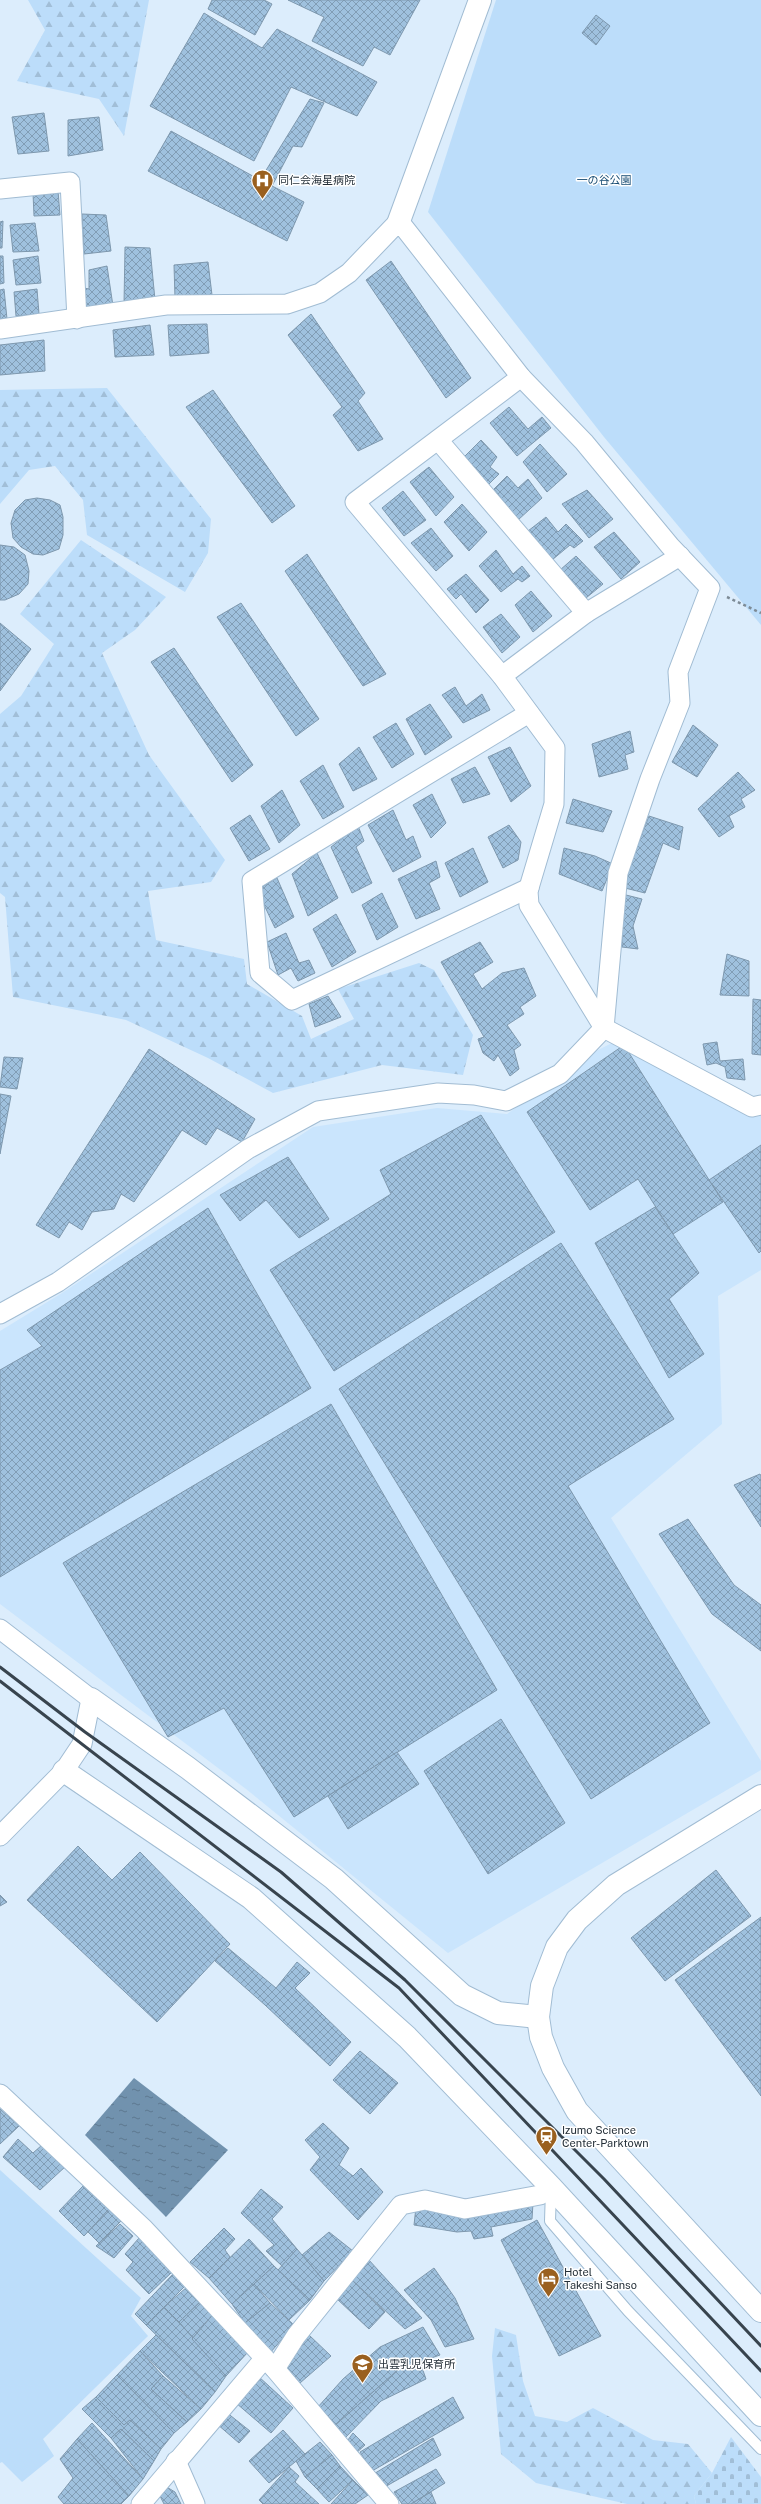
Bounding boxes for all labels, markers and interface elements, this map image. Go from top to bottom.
hospital icon: 同仁会海星病院 [250,167,276,200]
place label: 同仁会海星病院 [278,174,355,186]
park label: 一の谷公園 [577,174,632,186]
station icon: Izumo Science Center-Parktown [533,2123,559,2156]
place label: Izumo Science Center-Parktown [562,2124,649,2149]
hotel icon: Hotel Takeshi Sanso [535,2265,561,2298]
place label: Hotel Takeshi Sanso [564,2266,637,2291]
school or university icon: 出雲乳児保育所 [349,2351,375,2384]
place label: 出雲乳児保育所 [378,2358,456,2370]

